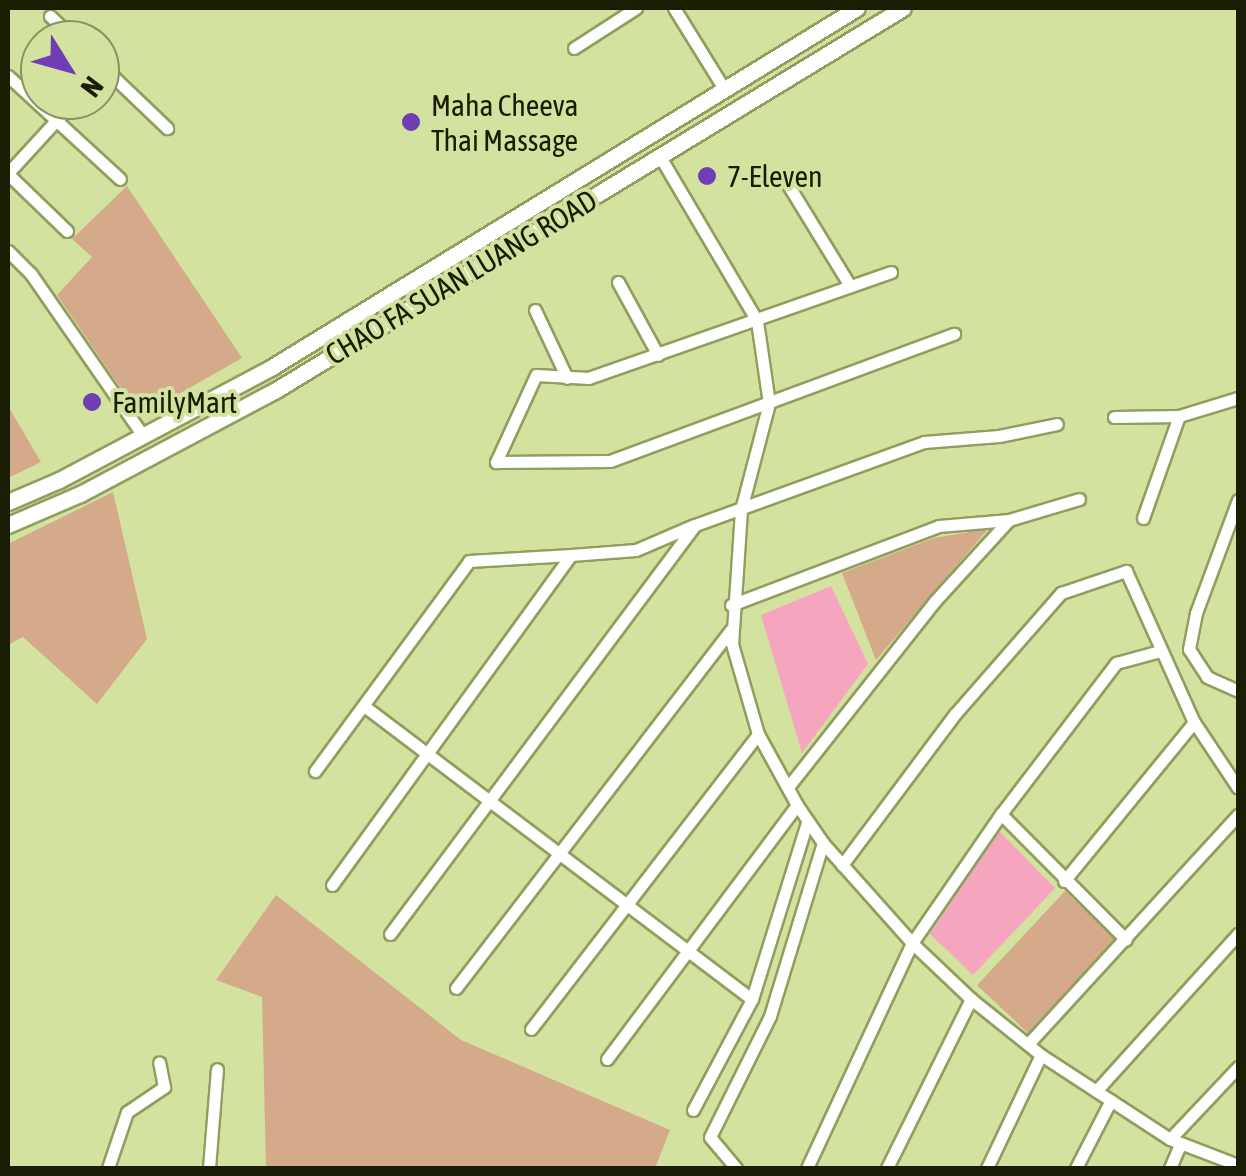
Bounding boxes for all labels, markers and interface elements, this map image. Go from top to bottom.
north arrow [20,20,120,120]
text: N [75,71,110,103]
place label: Maha Cheeva Thai Massage [431,87,579,158]
marker: Maha Cheeva Thai Massage [400,111,422,133]
place label: 7-Eleven [727,158,823,194]
marker: 7-Eleven [696,165,718,187]
street label: CHAO FA SUAN LUANG ROAD [319,182,603,372]
place label: FamilyMart [112,384,237,420]
marker: FamilyMart [81,391,103,413]

